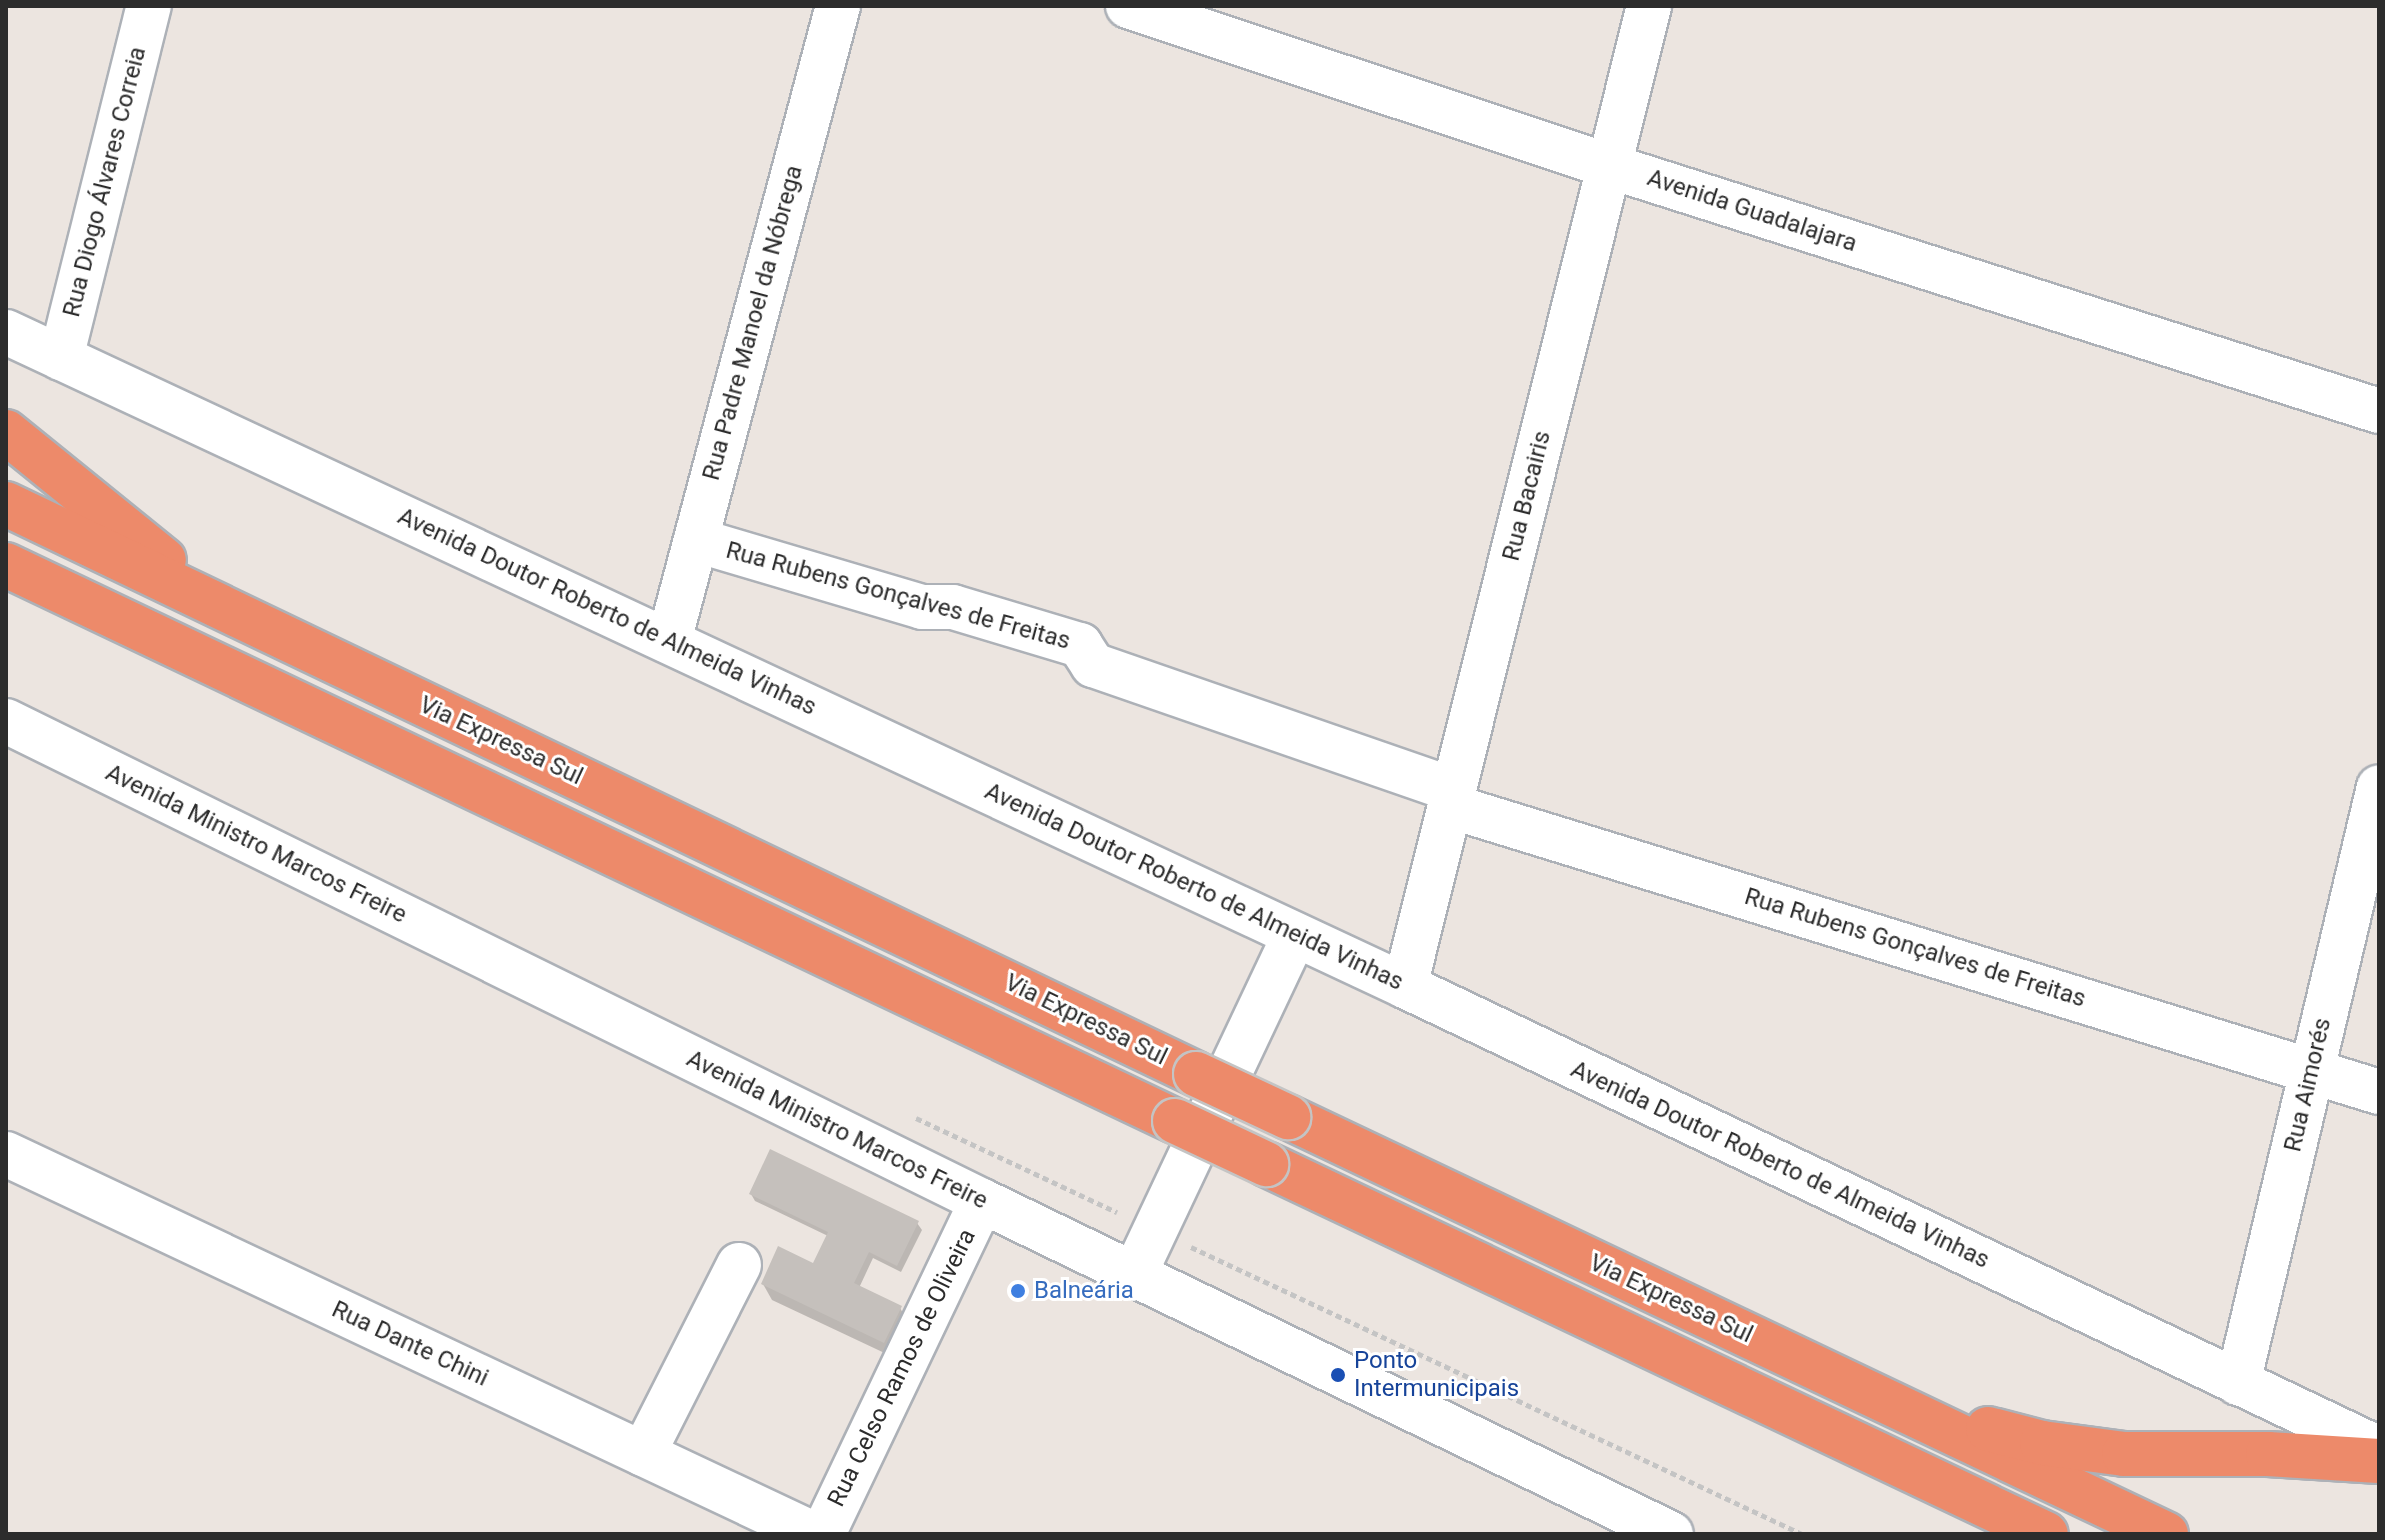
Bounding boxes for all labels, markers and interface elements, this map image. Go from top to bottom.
street label: Rua Diogo Álvares Correia [57,44,153,320]
street label: Rua Padre Manoel da Nóbrega [697,162,809,484]
street label: Avenida Guadalajara [1644,164,1860,258]
street label: Rua Bacairis [1497,428,1557,564]
street label: Avenida Doutor Roberto de Almeida Vinhas [393,502,821,722]
street label: Rua Rubens Gonçalves de Freitas [723,536,1073,656]
street label: Via Expressa Sul [415,691,587,791]
street label: Avenida Ministro Marcos Freire [101,758,411,930]
street label: Avenida Doutor Roberto de Almeida Vinhas [980,777,1408,997]
street label: Rua Rubens Gonçalves de Freitas [1741,882,2089,1014]
street label: Via Expressa Sul [1000,968,1172,1072]
street label: Rua Aimorés [2279,1015,2337,1155]
street label: Avenida Ministro Marcos Freire [682,1044,992,1216]
street label: Avenida Doutor Roberto de Almeida Vinhas [1566,1055,1994,1275]
street label: Rua Celso Ramos de Oliveira [822,1224,982,1512]
street label: Via Expressa Sul [1585,1249,1757,1349]
place label: Balneária [1034,1277,1134,1305]
marker: Balneária [1009,1282,1027,1300]
street label: Rua Dante Chini [327,1295,493,1393]
place label: Ponto Intermunicipais [1354,1347,1519,1403]
marker: Ponto Intermunicipais [1329,1366,1347,1384]

